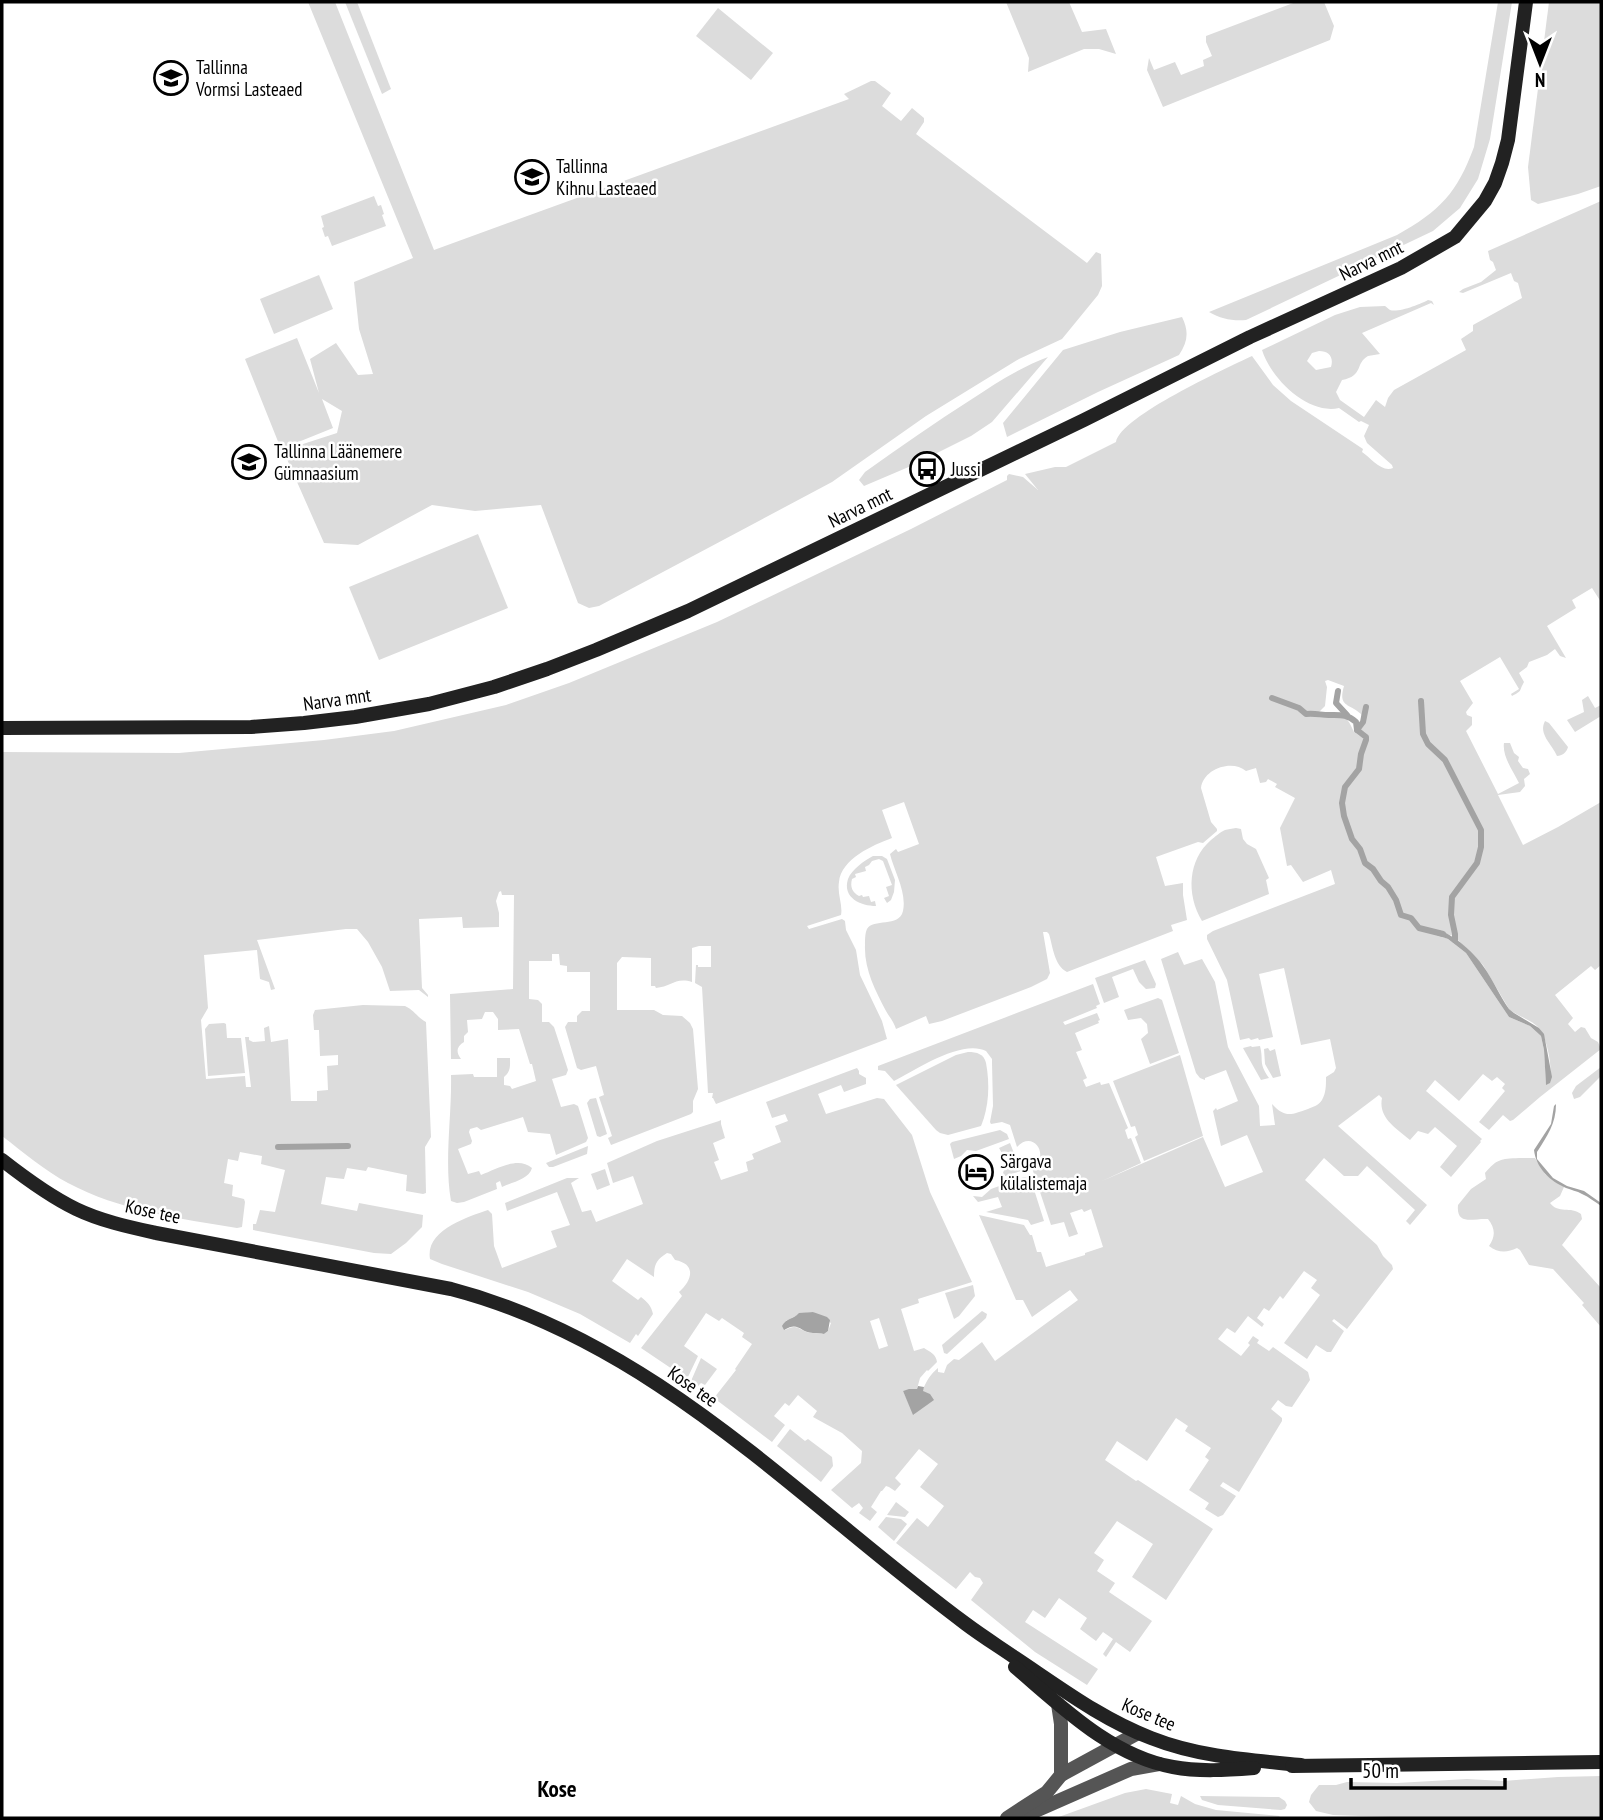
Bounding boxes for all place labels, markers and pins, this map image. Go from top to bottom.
place label: Tallinna Vormsi Lasteaed [195,55,302,101]
school or university icon: Tallinna Vormsi Lasteaed [152,59,190,97]
place label: Tallinna Kihnu Lasteaed [556,154,657,200]
school or university icon: Tallinna Kihnu Lasteaed [513,158,551,196]
place label: Tallinna Läänemere Gümnaasium [274,439,402,485]
school or university icon: Tallinna Läänemere Gümnaasium [230,443,268,481]
bus stop icon: Jussi [908,450,946,488]
place label: Jussi [950,457,981,481]
place label: Särgava külalistemaja [1000,1149,1087,1195]
hotel icon: Särgava külalistemaja [957,1153,995,1191]

